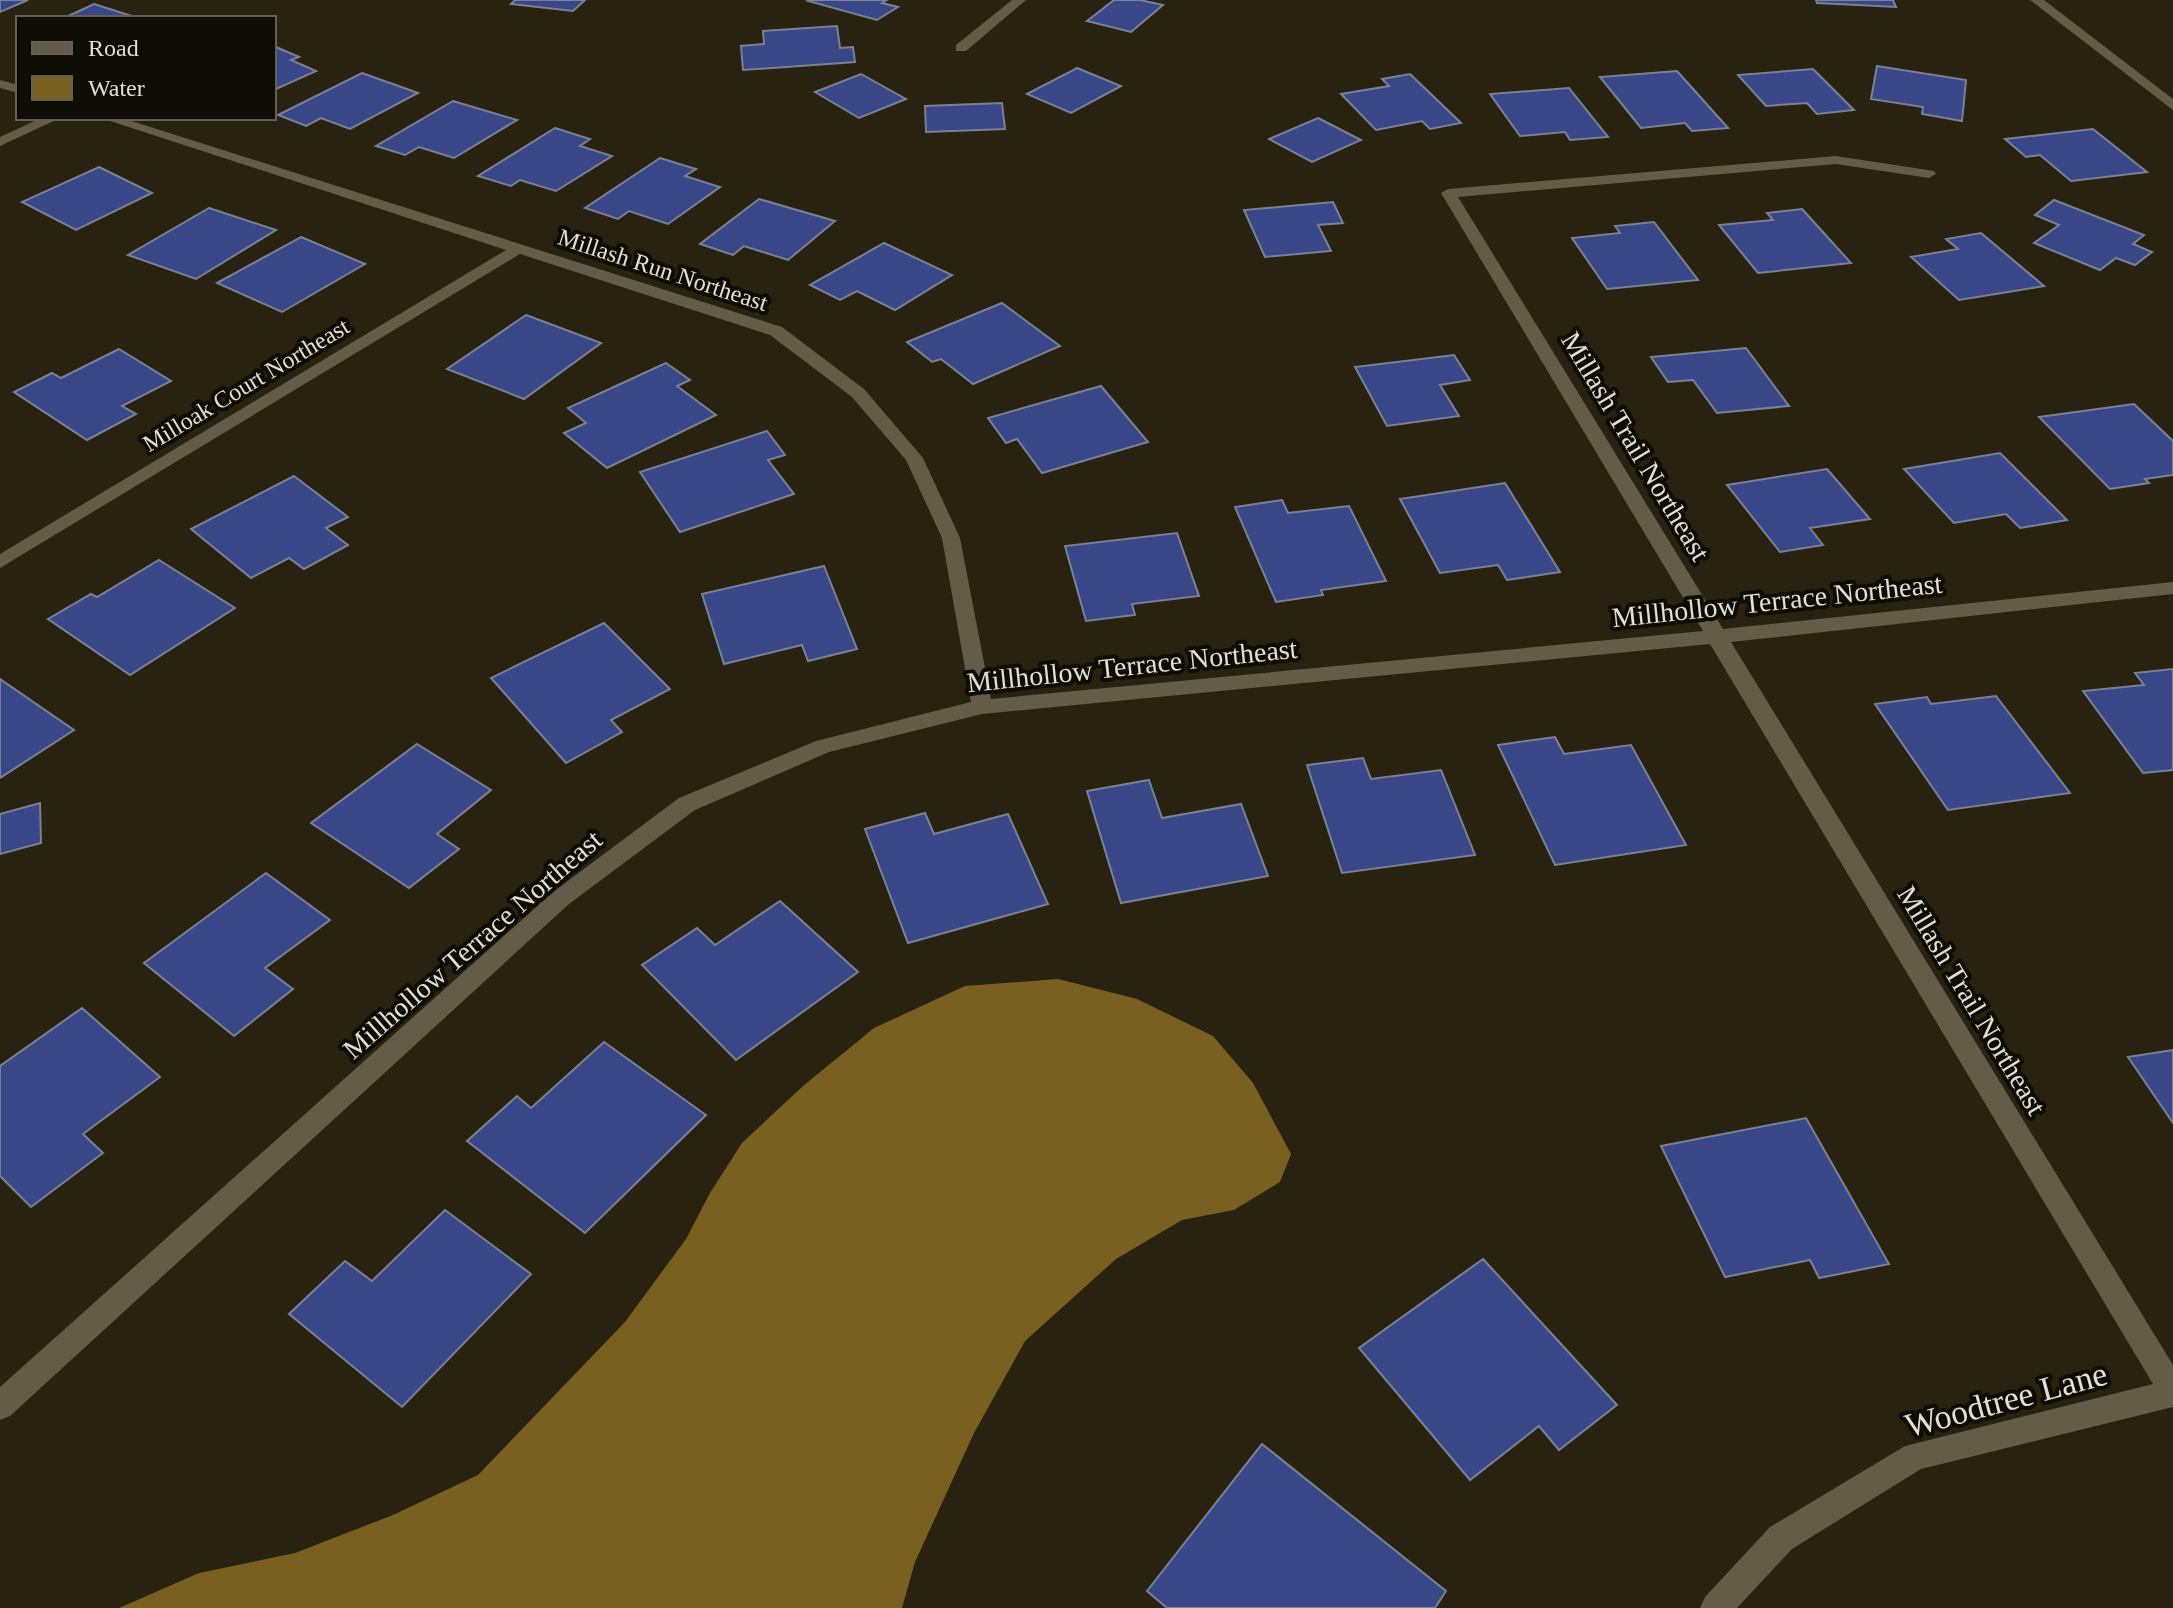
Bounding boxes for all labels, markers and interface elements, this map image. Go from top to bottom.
legend [16,16,276,120]
text: Road [88,35,139,61]
text: Water [88,75,145,101]
street label: Millash Run Northeast [555,224,771,316]
street label: Milloak Court Northeast [138,313,354,457]
street label: Millash Trail Northeast [1555,326,1716,566]
street label: Millhollow Terrace Northeast [1610,568,1944,633]
street label: Millhollow Terrace Northeast [965,633,1299,698]
street label: Millhollow Terrace Northeast [337,824,608,1065]
street label: Millash Trail Northeast [1891,880,2052,1120]
street label: Woodtree Lane [1901,1355,2111,1444]

